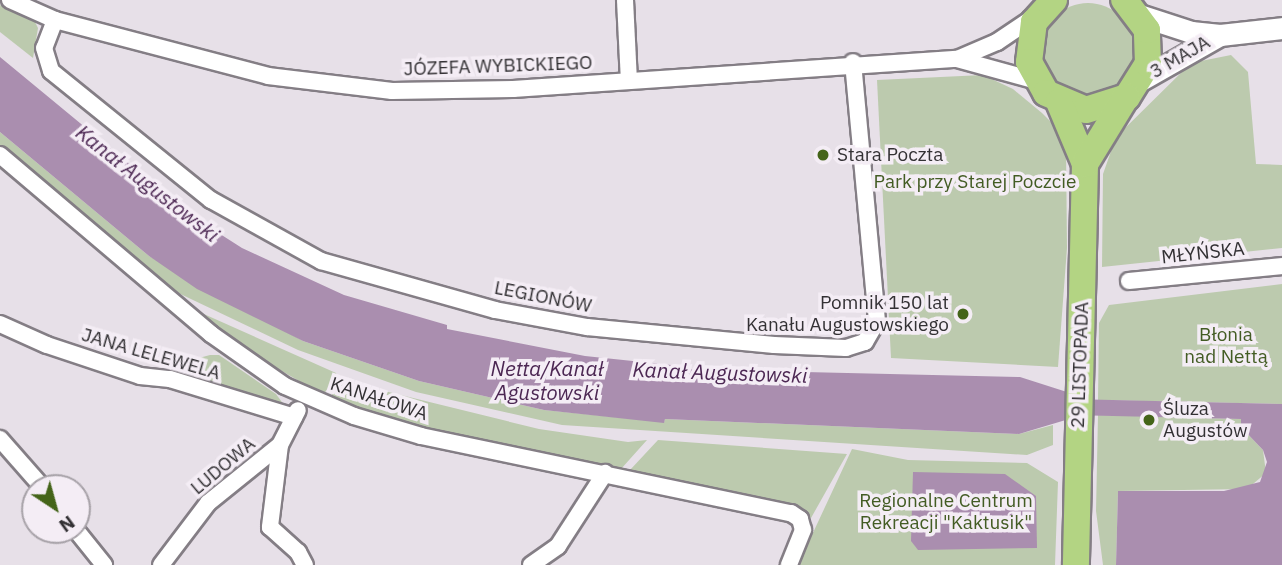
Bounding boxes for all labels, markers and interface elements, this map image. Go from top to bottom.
street label: 3 MAJA [1146,31,1214,83]
street label: JÓZEFA WYBICKIEGO [403,51,593,81]
water label: Kanał Augustowski [71,119,225,247]
place label: Stara Poczta [837,144,943,166]
marker: Stara Poczta [815,147,831,163]
park label: Park przy Starej Poczcie [874,171,1076,193]
street label: MŁYŃSKA [1160,237,1246,269]
street label: LEGIONÓW [492,276,594,318]
place label: Pomnik 150 lat Kanału Augustowskiego [746,292,949,336]
street label: 29 LISTOPADA [1066,301,1094,429]
marker: Pomnik 150 lat Kanału Augustowskiego [955,306,971,322]
street label: JANA LELEWELA [79,323,223,385]
park label: Błonia nad Nettą [1184,324,1268,368]
water label: Netta/Kanał Agustowski [491,355,603,405]
water label: Kanał Augustowski [632,356,808,388]
street label: KANAŁOWA [327,372,431,426]
place label: Śluza Augustów [1163,398,1248,442]
marker: Śluza Augustów [1141,412,1157,428]
street label: LUDOWA [186,432,260,500]
north arrow [21,474,91,544]
park label: Regionalne Centrum Rekreacji "Kaktusik" [859,490,1033,534]
text: N [55,511,80,538]

